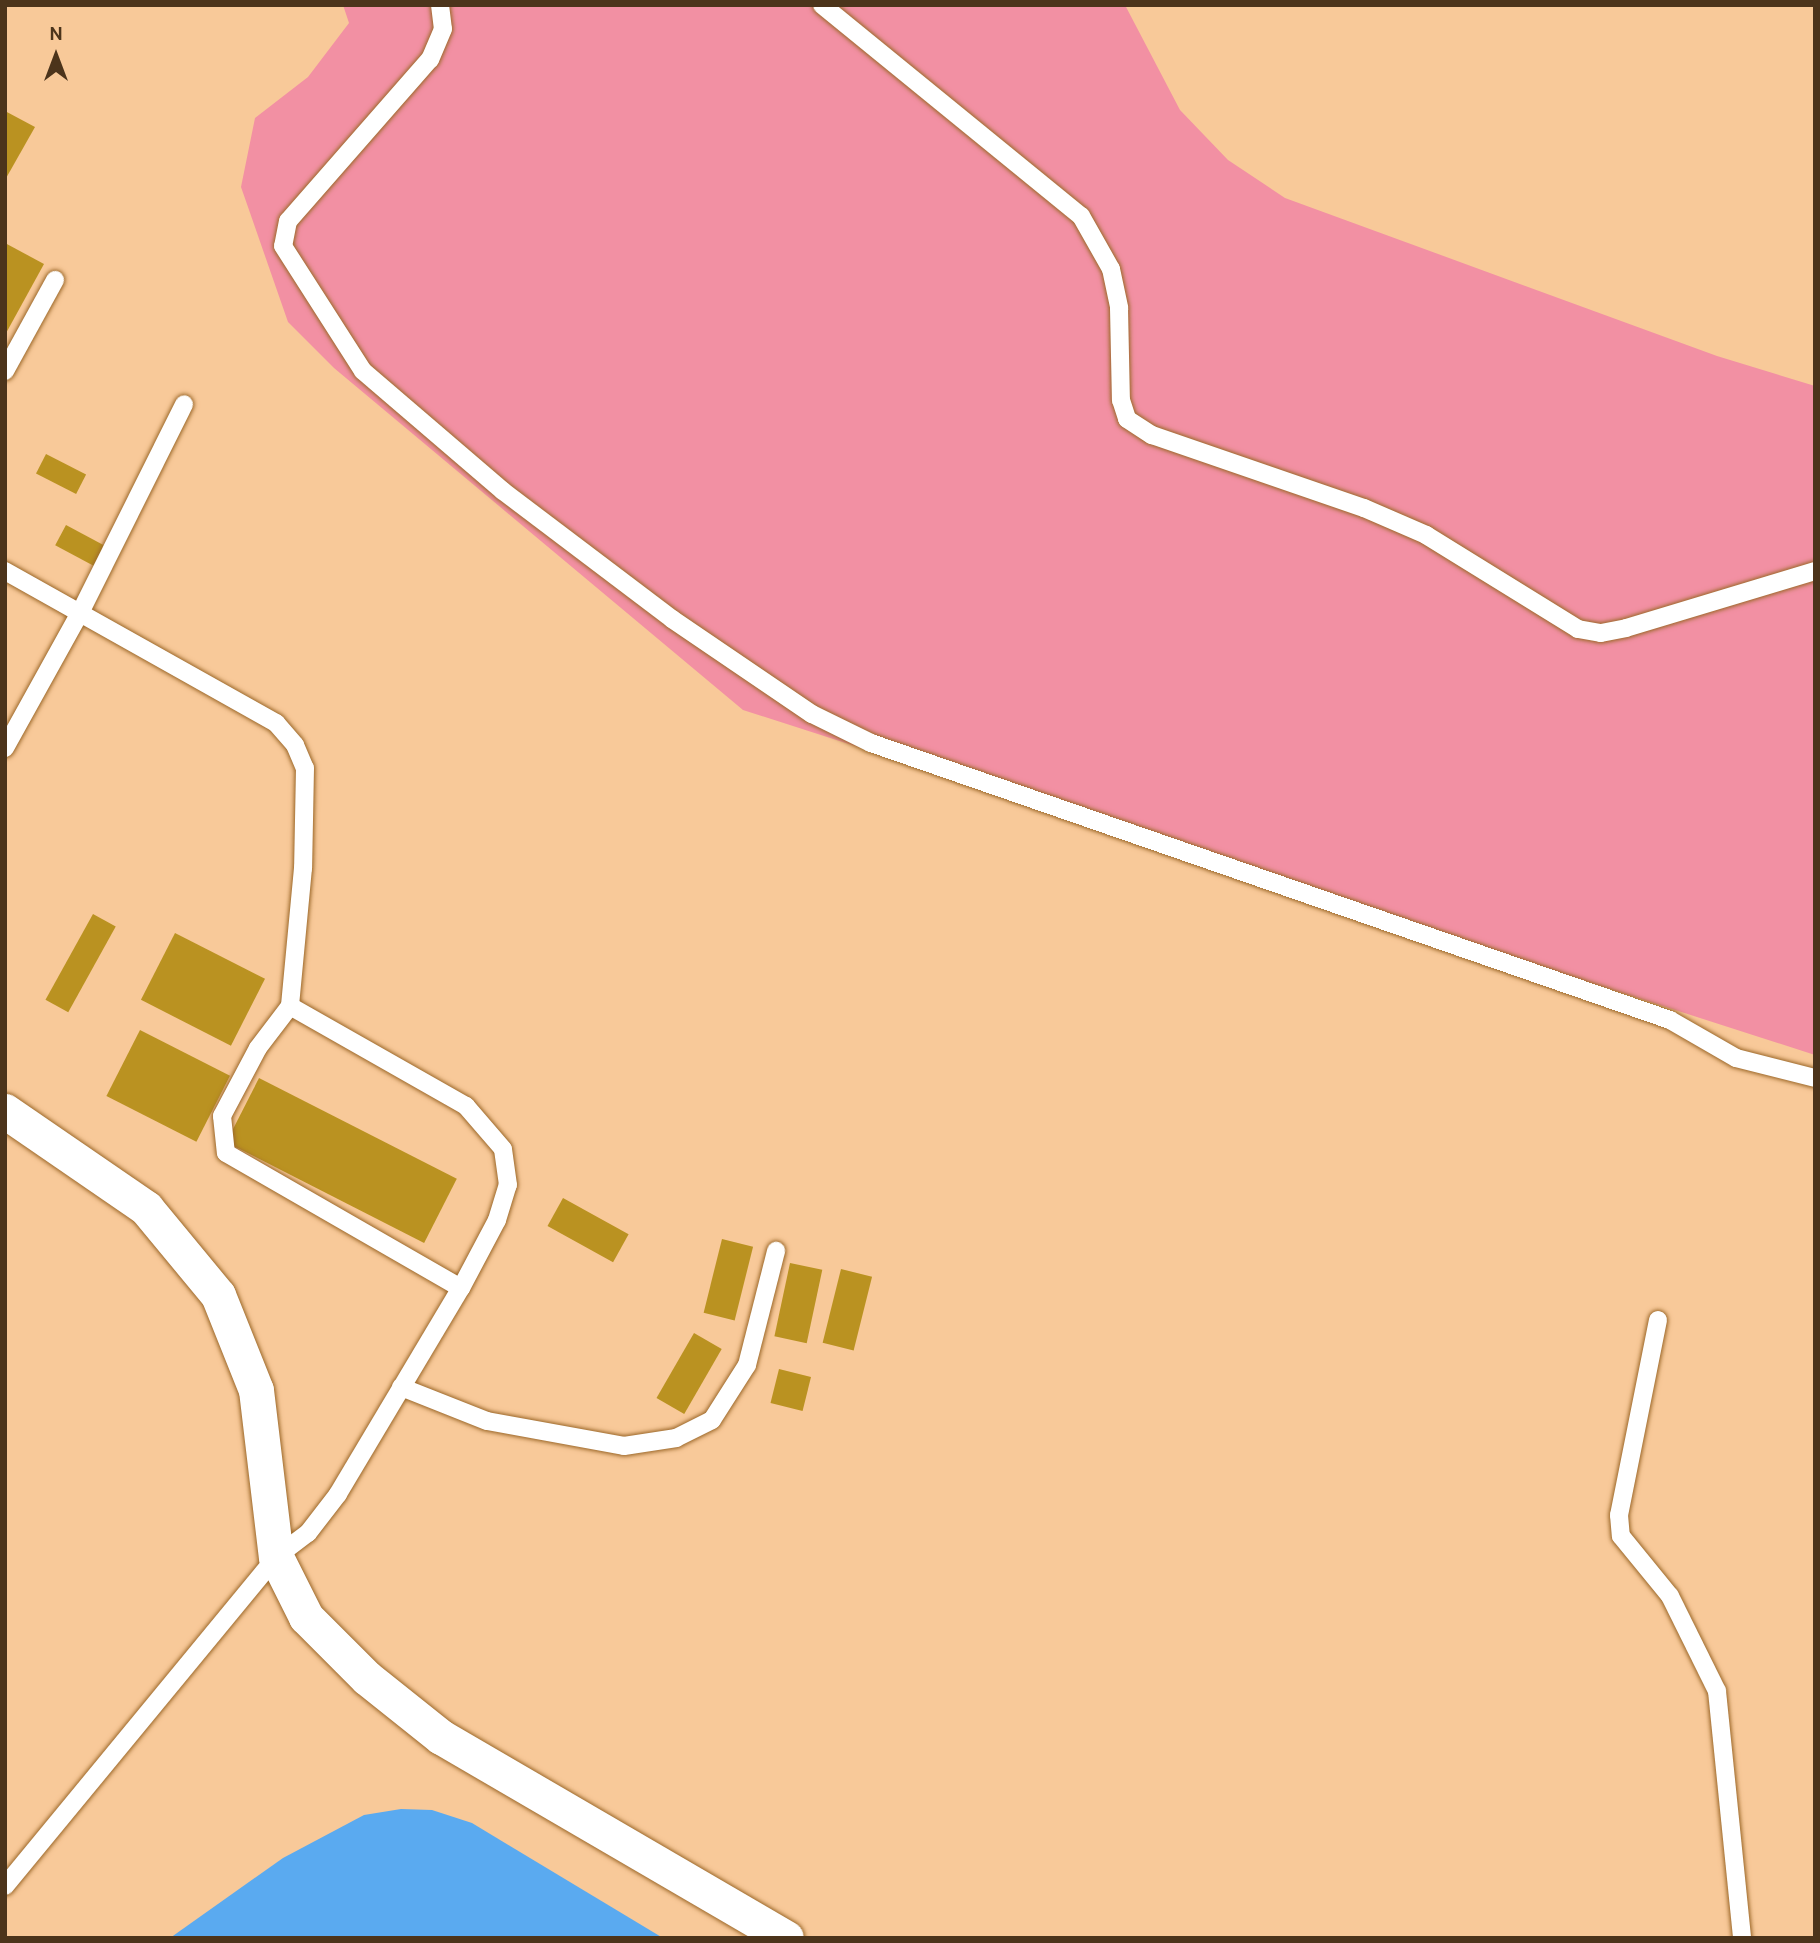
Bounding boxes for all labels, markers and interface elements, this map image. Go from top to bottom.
north arrow [21,21,91,91]
text: N [49,23,63,47]

